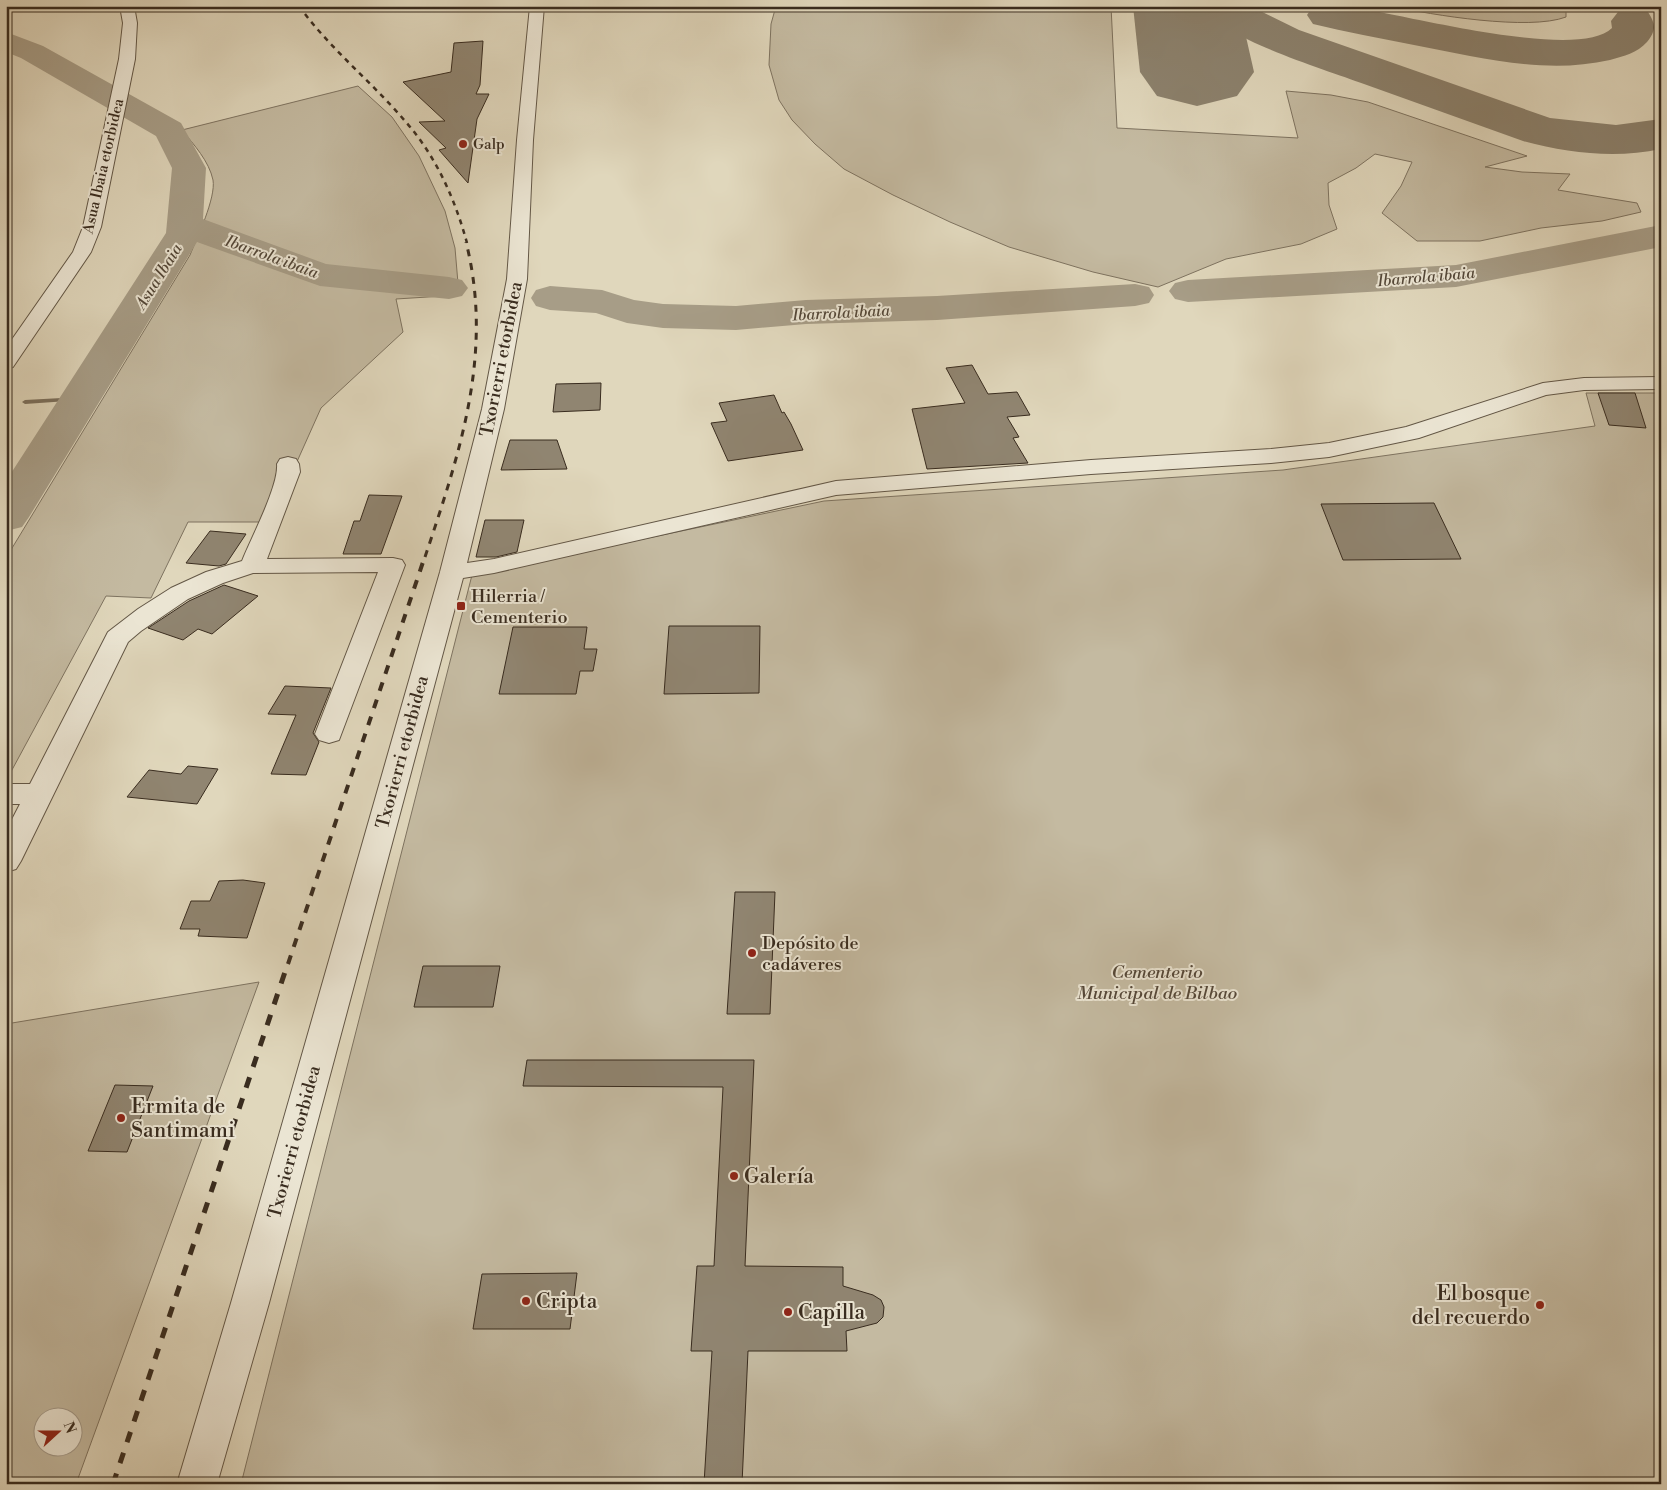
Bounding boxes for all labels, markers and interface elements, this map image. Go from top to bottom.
street label: Asua Ibaia etorbidea [78,96,128,237]
place label: Galp [473,135,505,154]
marker: Galp [457,138,469,150]
water label: Ibarrola ibaia [221,230,321,283]
water label: Asua Ibaia [130,240,187,315]
water label: Ibarrola ibaia [1376,263,1476,291]
street label: Txorierri etorbidea [475,279,528,439]
water label: Ibarrola ibaia [791,300,891,326]
place label: Hilerria / Cementerio [471,585,568,629]
marker: Hilerria / Cementerio [455,600,467,612]
street label: Txorierri etorbidea [371,672,434,831]
place label: Depósito de cadáveres [762,932,859,976]
marker: Depósito de cadáveres [746,947,758,959]
park label: Cementerio Municipal de Bilbao [1077,961,1237,1005]
street label: Txorierri etorbidea [263,1062,326,1221]
place label: Ermita de Santimami [131,1094,235,1144]
marker: Ermita de Santimami [115,1112,127,1124]
place label: Galería [744,1164,814,1190]
marker: Galería [728,1170,740,1182]
place label: El bosque del recuerdo [1412,1281,1530,1331]
place label: Cripta [536,1289,598,1315]
marker: Cripta [520,1295,532,1307]
marker: El bosque del recuerdo [1534,1299,1546,1311]
place label: Capilla [798,1300,866,1326]
marker: Capilla [782,1306,794,1318]
north arrow [32,1408,82,1458]
text: N [59,1419,80,1436]

